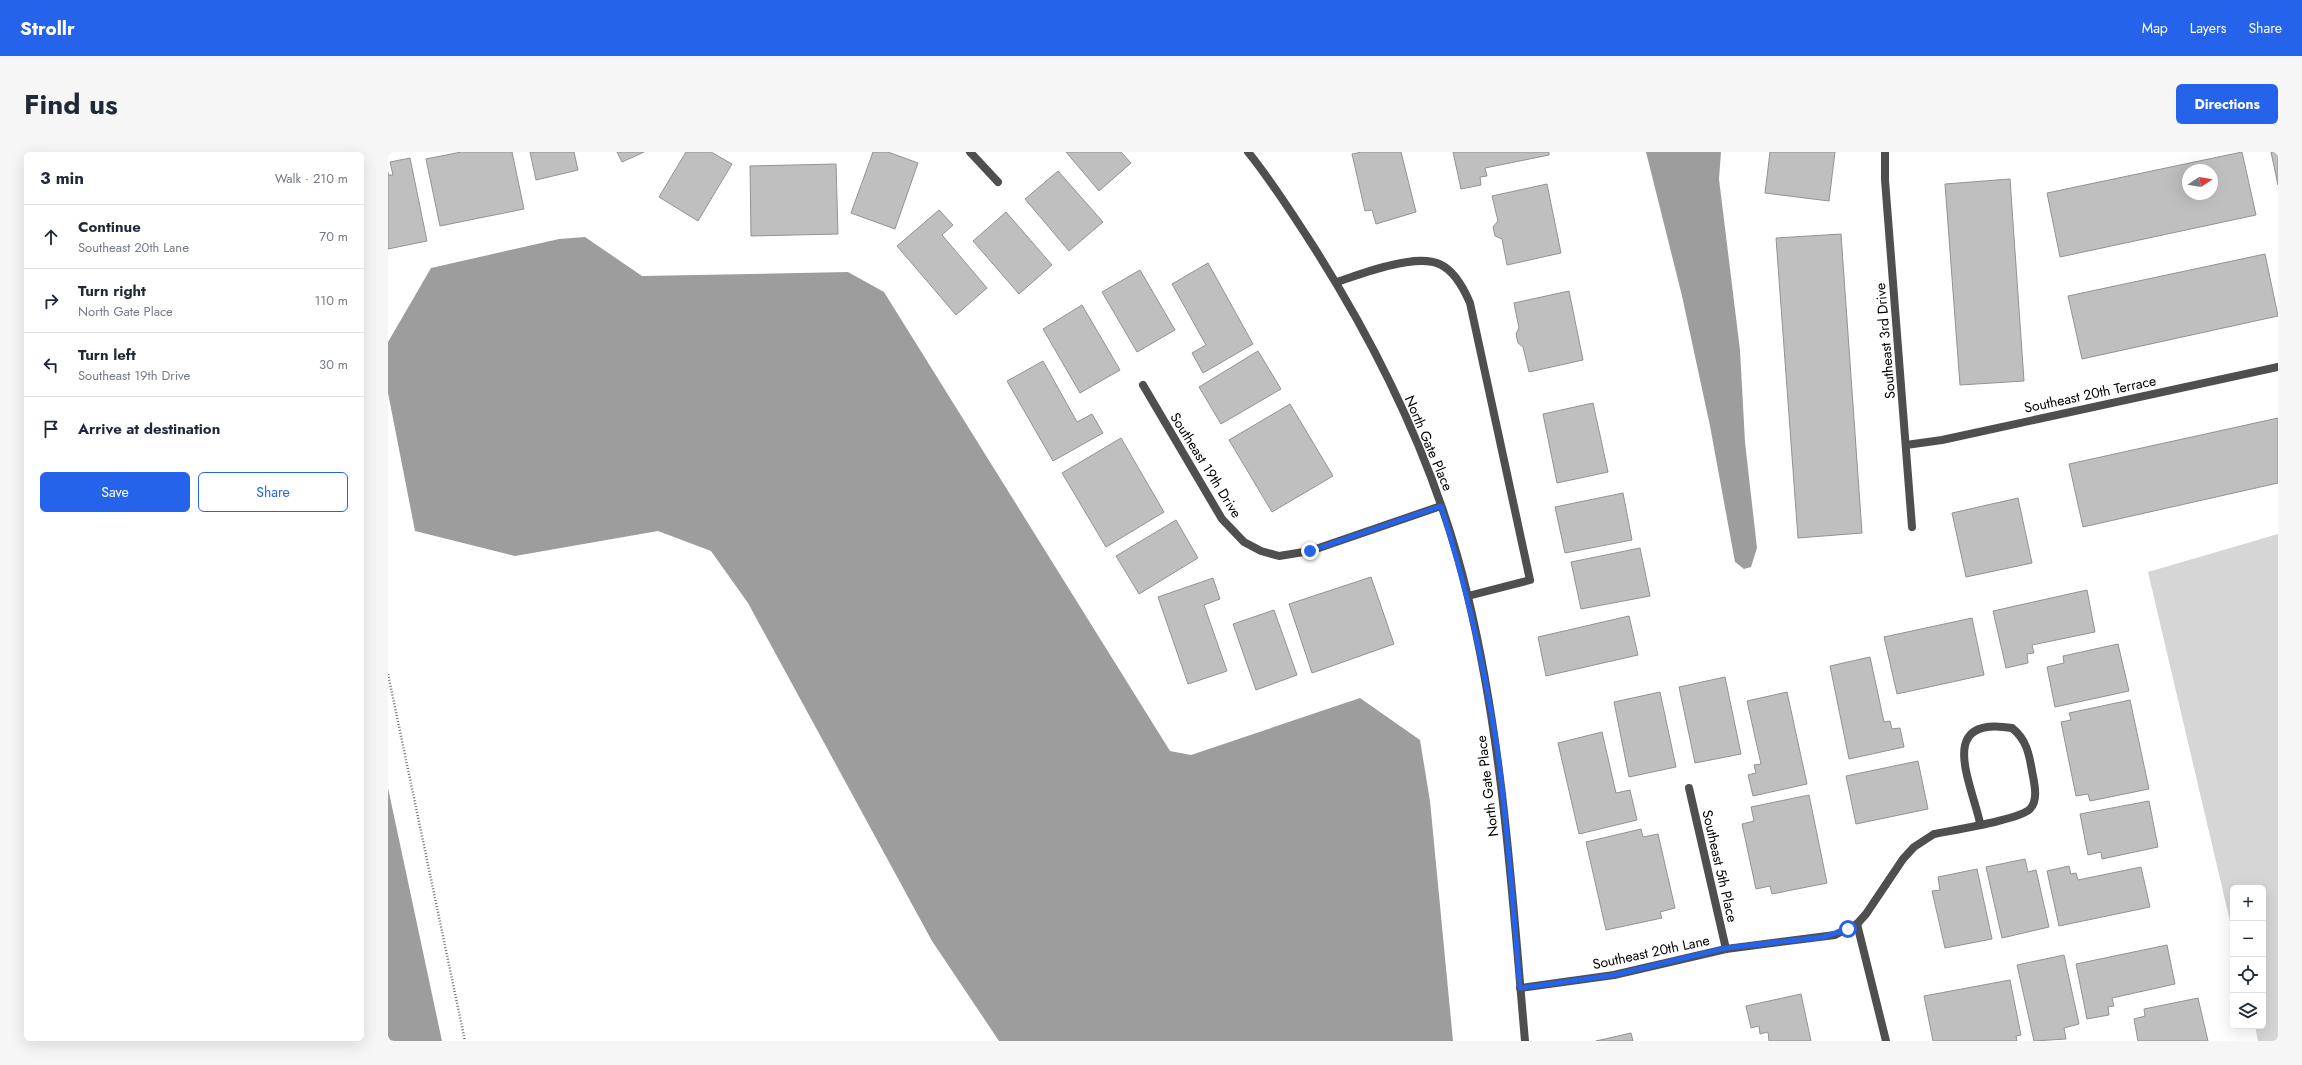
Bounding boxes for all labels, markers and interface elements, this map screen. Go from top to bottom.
text: Strollr [20,15,75,42]
text: Map [2142,18,2168,38]
text: Layers [2190,18,2226,38]
text: Share [2248,18,2282,38]
text: Find us [24,84,118,125]
button: Directions [2176,84,2278,124]
north arrow [2182,164,2218,200]
text: 3 min [40,166,84,190]
text: Walk · 210 m [275,169,348,188]
text: Continue [78,216,141,238]
icon: ahead [40,226,62,248]
text: 70 m [319,227,348,246]
text: Southeast 20th Lane [78,238,189,257]
text: Turn right [78,280,146,302]
street label: Southeast 3rd Drive [1870,282,1900,400]
icon: right [40,290,62,312]
text: 110 m [314,291,348,310]
text: North Gate Place [78,302,173,321]
text: Turn left [78,344,136,366]
icon: left [40,354,62,376]
text: 30 m [319,355,348,374]
text: Southeast 19th Drive [78,366,190,385]
street label: Southeast 20th Terrace [2022,370,2158,418]
street label: North Gate Place [1400,392,1458,494]
street label: Southeast 19th Drive [1165,408,1247,522]
icon: arrive [40,418,62,440]
text: Arrive at destination [78,418,220,440]
button: Save [40,472,190,512]
button: Share [198,472,348,512]
route end [1301,542,1319,560]
street label: North Gate Place [1471,734,1503,838]
street label: Southeast 5th Place [1697,808,1743,924]
map controls [2230,885,2266,1029]
button: + [2230,885,2266,921]
route start [1839,920,1857,938]
button: − [2230,921,2266,957]
street label: Southeast 20th Lane [1591,930,1711,974]
button: locate [2230,957,2266,993]
button: layers [2230,993,2266,1029]

